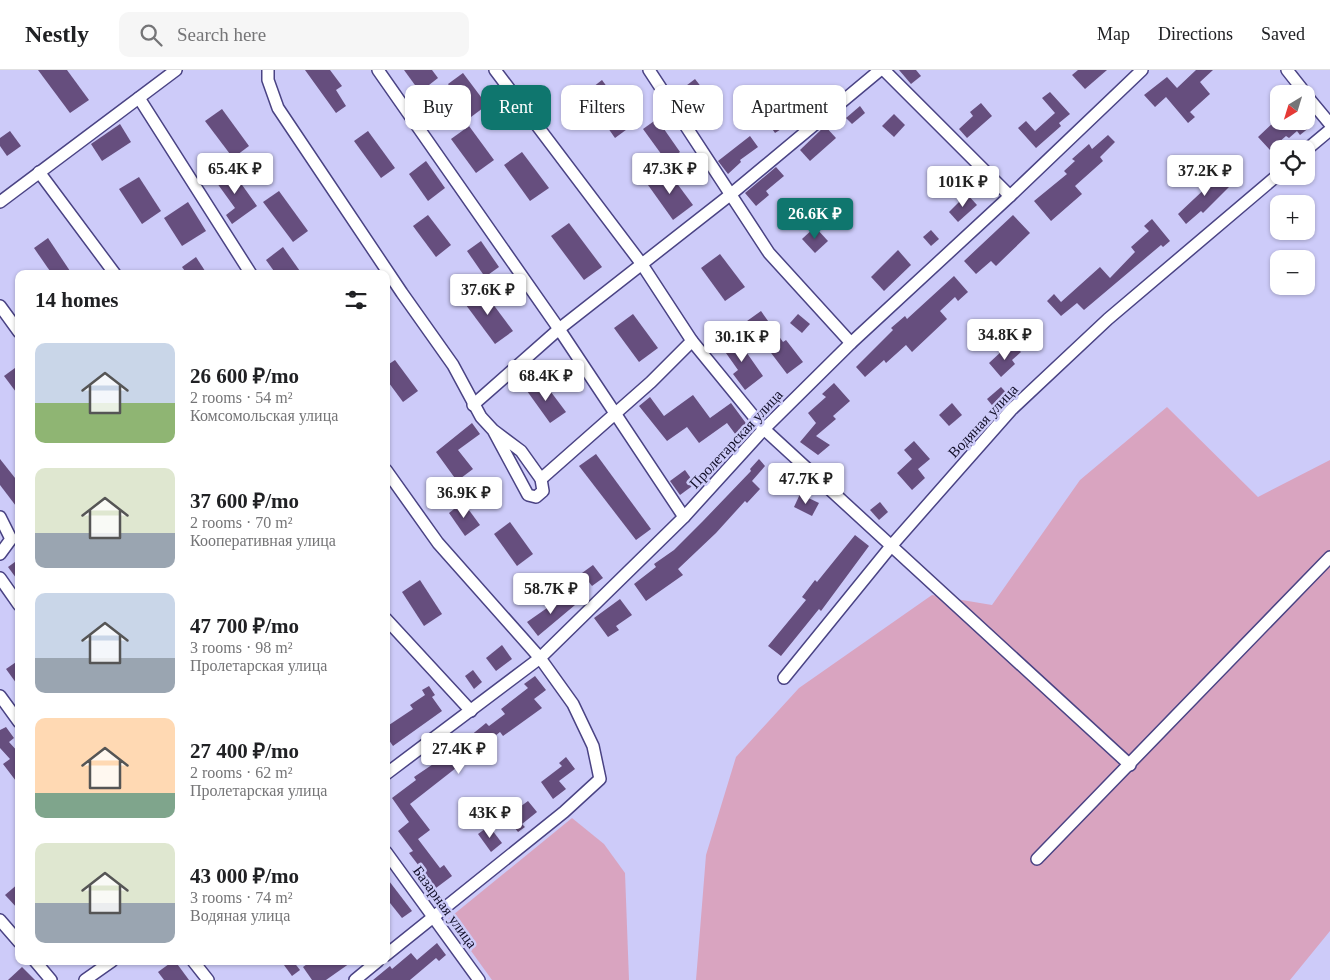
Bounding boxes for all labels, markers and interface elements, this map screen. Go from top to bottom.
search box [119,12,469,57]
text: Nestly [25,21,89,47]
icon: search [137,21,165,49]
text: Search here [177,24,266,45]
text: Map [1097,24,1130,44]
text: Directions [1158,24,1233,44]
text: Saved [1261,24,1305,44]
chip: Buy [405,85,471,130]
chip: Rent [481,85,551,130]
chip: Filters [561,85,643,130]
chip: New [653,85,723,130]
chip: Apartment [733,85,846,130]
north arrow [1270,85,1315,130]
map controls [1270,85,1315,295]
button: locate [1270,140,1315,185]
pin: 65.4K ₽ [189,152,281,195]
pin: 47.3K ₽ [624,152,716,195]
pin: 37.2K ₽ [1159,154,1251,197]
text: 65.4K ₽ [208,160,262,177]
text: 47.3K ₽ [643,160,697,177]
text: 37.2K ₽ [1178,162,1232,179]
pin: 101K ₽ [922,166,1004,208]
text: 101K ₽ [938,173,988,190]
button: + [1270,195,1315,240]
pin: 26.6K ₽ [769,198,861,240]
text: 26.6K ₽ [788,205,842,222]
button: − [1270,250,1315,295]
pin: 37.6K ₽ [442,274,534,316]
text: 37.6K ₽ [461,281,515,298]
icon: filters [342,286,370,314]
text: 14 homes [35,288,118,312]
pin: 34.8K ₽ [959,318,1051,361]
pin: 30.1K ₽ [696,320,788,363]
text: 34.8K ₽ [978,326,1032,343]
text: 30.1K ₽ [715,328,769,345]
pin: 68.4K ₽ [500,360,592,402]
icon: home [75,363,135,423]
text: 26 600 ₽/mo [190,364,299,388]
text: 68.4K ₽ [519,367,573,384]
street label: Водяная улица [945,381,1021,461]
street label: Пролетарская улица [686,386,786,492]
text: 2 rooms · 54 m² [190,389,293,406]
text: Комсомольская улица [190,407,338,424]
pin: 47.7K ₽ [760,462,852,505]
text: 47.7K ₽ [779,470,833,487]
pin: 36.9K ₽ [418,476,510,519]
text: 36.9K ₽ [437,484,491,501]
icon: home [75,488,135,548]
text: 37 600 ₽/mo [190,489,299,513]
text: 2 rooms · 70 m² [190,514,293,531]
text: Кооперативная улица [190,532,336,549]
pin: 58.7K ₽ [505,572,597,615]
text: 58.7K ₽ [524,580,578,597]
icon: home [75,613,135,673]
text: 47 700 ₽/mo [190,614,299,638]
text: 3 rooms · 98 m² [190,639,293,656]
text: Пролетарская улица [190,657,327,674]
pin: 27.4K ₽ [413,732,505,775]
icon: home [75,738,135,798]
text: 27 400 ₽/mo [190,739,299,763]
text: 27.4K ₽ [432,740,486,757]
text: 2 rooms · 62 m² [190,764,293,781]
text: Пролетарская улица [190,782,327,799]
pin: 43K ₽ [455,796,525,839]
text: 43K ₽ [469,804,511,821]
icon: home [75,863,135,923]
street label: Базарная улица [410,863,480,952]
text: 43 000 ₽/mo [190,864,299,888]
text: 3 rooms · 74 m² [190,889,293,906]
text: Водяная улица [190,907,290,924]

